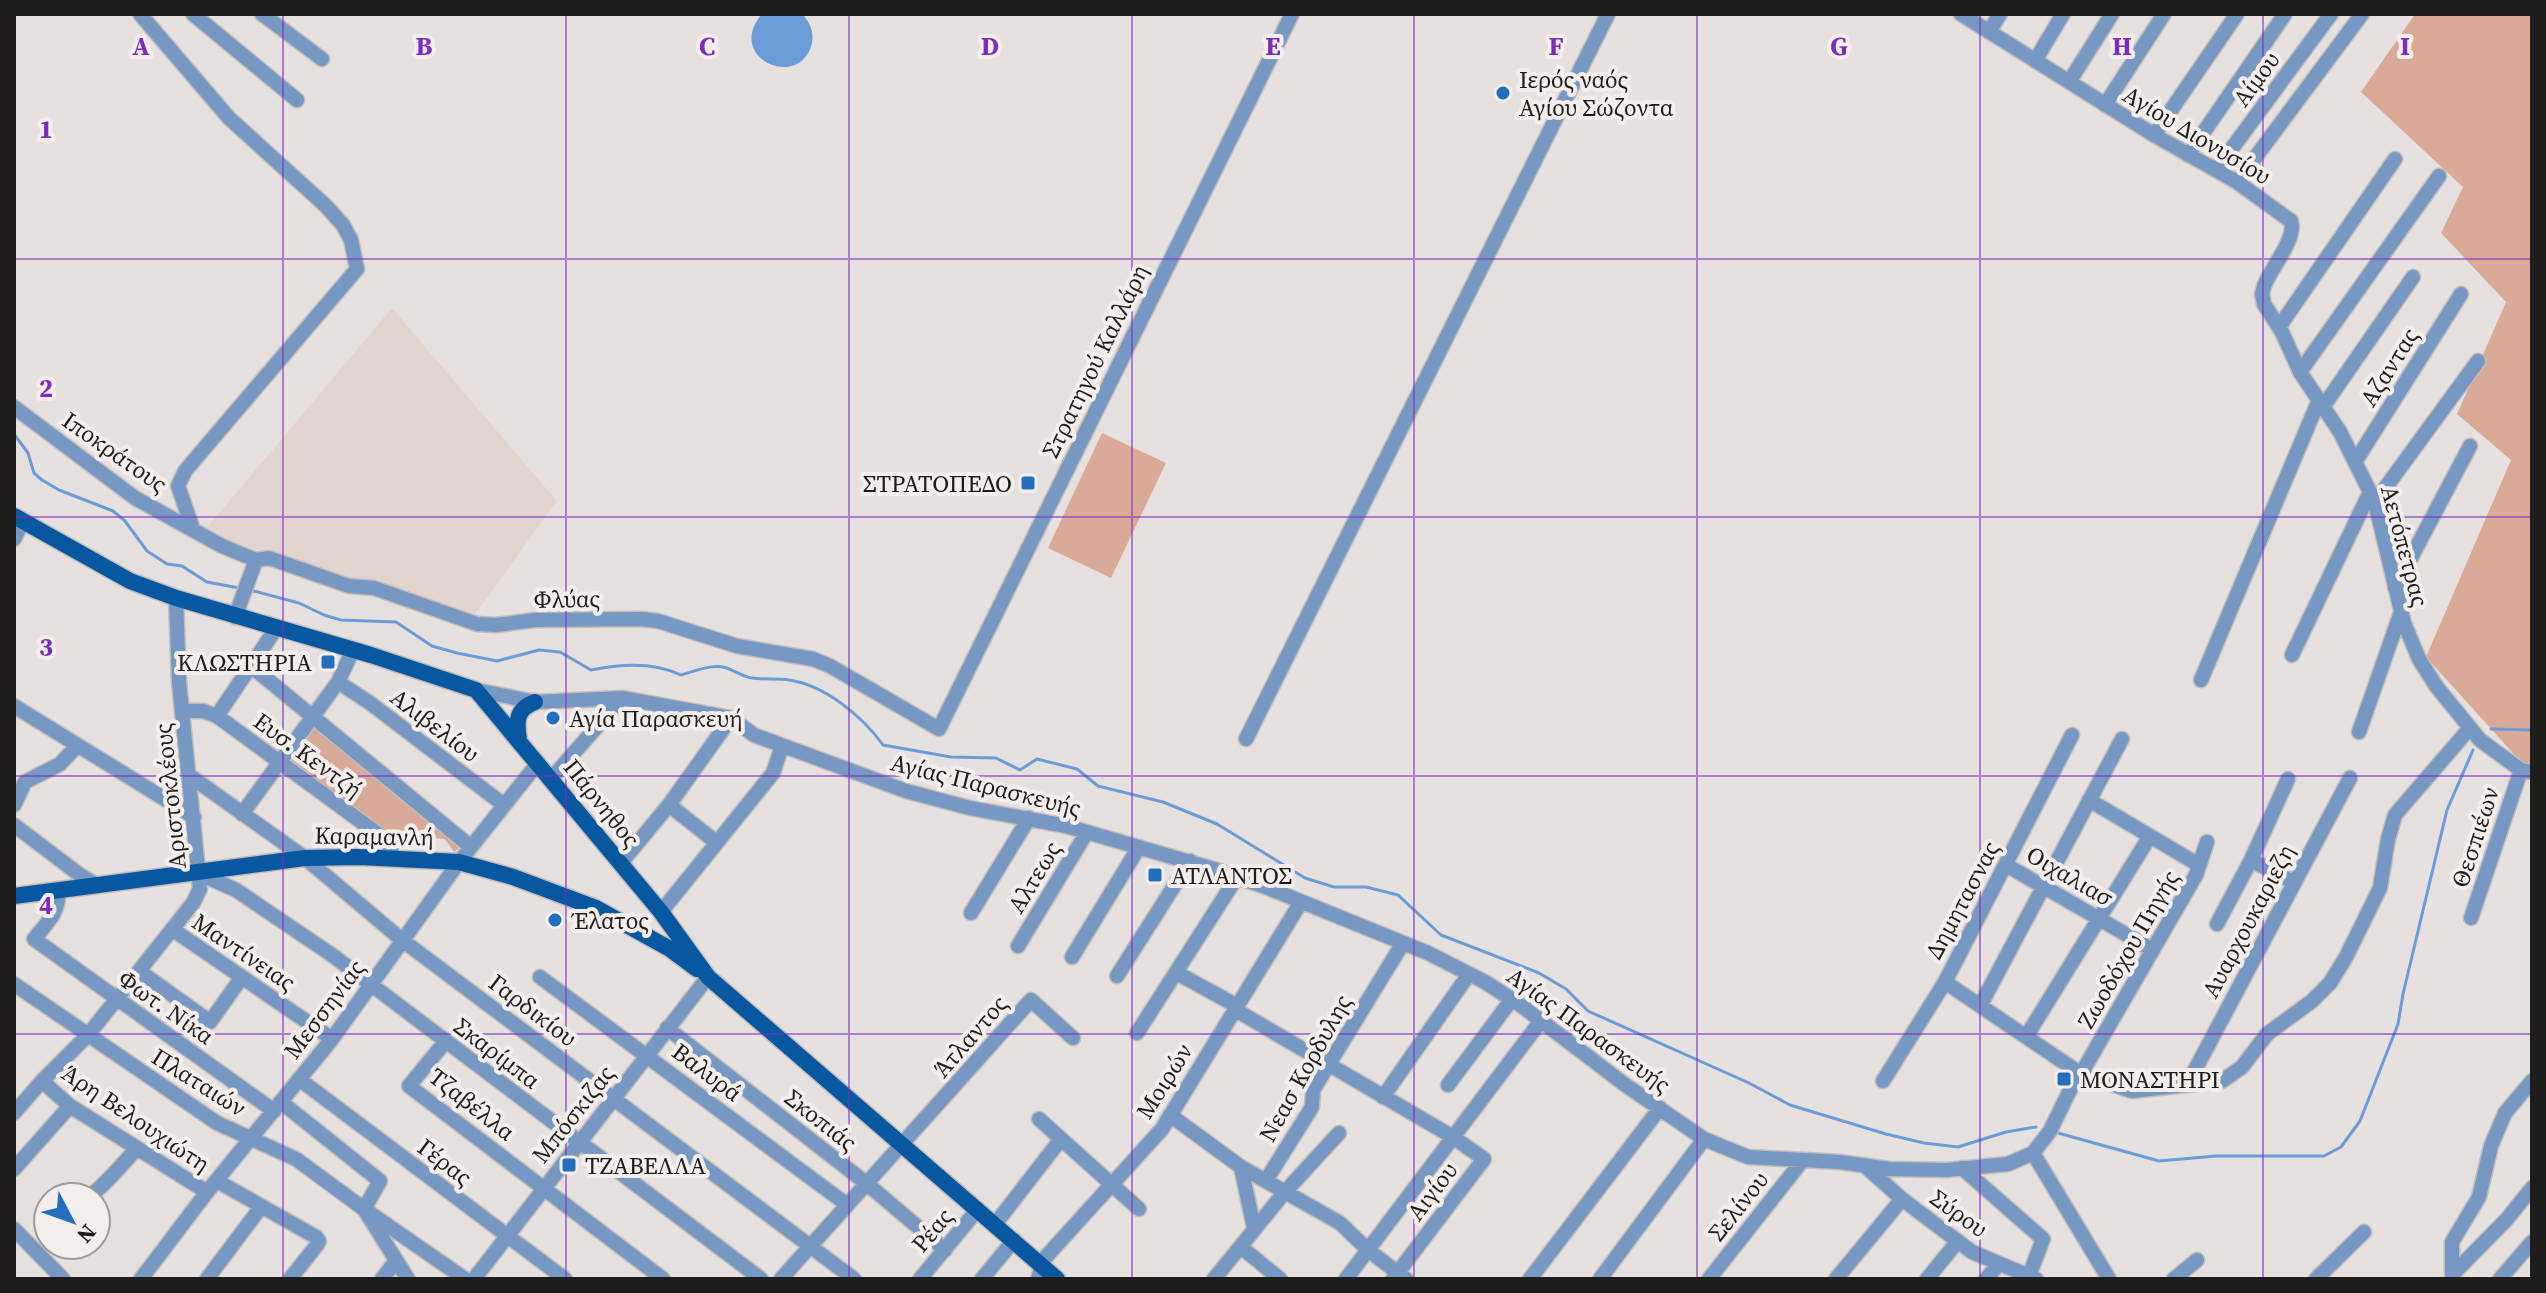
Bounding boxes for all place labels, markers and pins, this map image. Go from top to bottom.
place label: Ιερός ναός Αγίου Σώζοντα [1519,63,1673,124]
marker: Ιερός ναός Αγίου Σώζοντα [1494,84,1512,102]
place label: ΣΤΡΑΤΟΠΕΔΟ [863,467,1012,500]
marker: ΣΤΡΑΤΟΠΕΔΟ [1019,474,1037,492]
place label: ΚΛΩΣΤΗΡΙΑ [177,646,312,679]
marker: ΚΛΩΣΤΗΡΙΑ [319,653,337,671]
place label: Αγία Παρασκευή [569,702,742,735]
marker: Αγία Παρασκευή [544,709,562,727]
place label: ΑΤΛΑΝΤΟΣ [1171,859,1292,892]
marker: ΑΤΛΑΝΤΟΣ [1146,866,1164,884]
place label: Έλατος [570,904,649,937]
marker: Έλατος [546,911,564,929]
place label: ΜΟΝΑΣΤΗΡΙ [2080,1063,2220,1096]
marker: ΜΟΝΑΣΤΗΡΙ [2055,1070,2073,1088]
place label: ΤΖΑΒΕΛΛΑ [585,1149,706,1182]
marker: ΤΖΑΒΕΛΛΑ [560,1156,578,1174]

